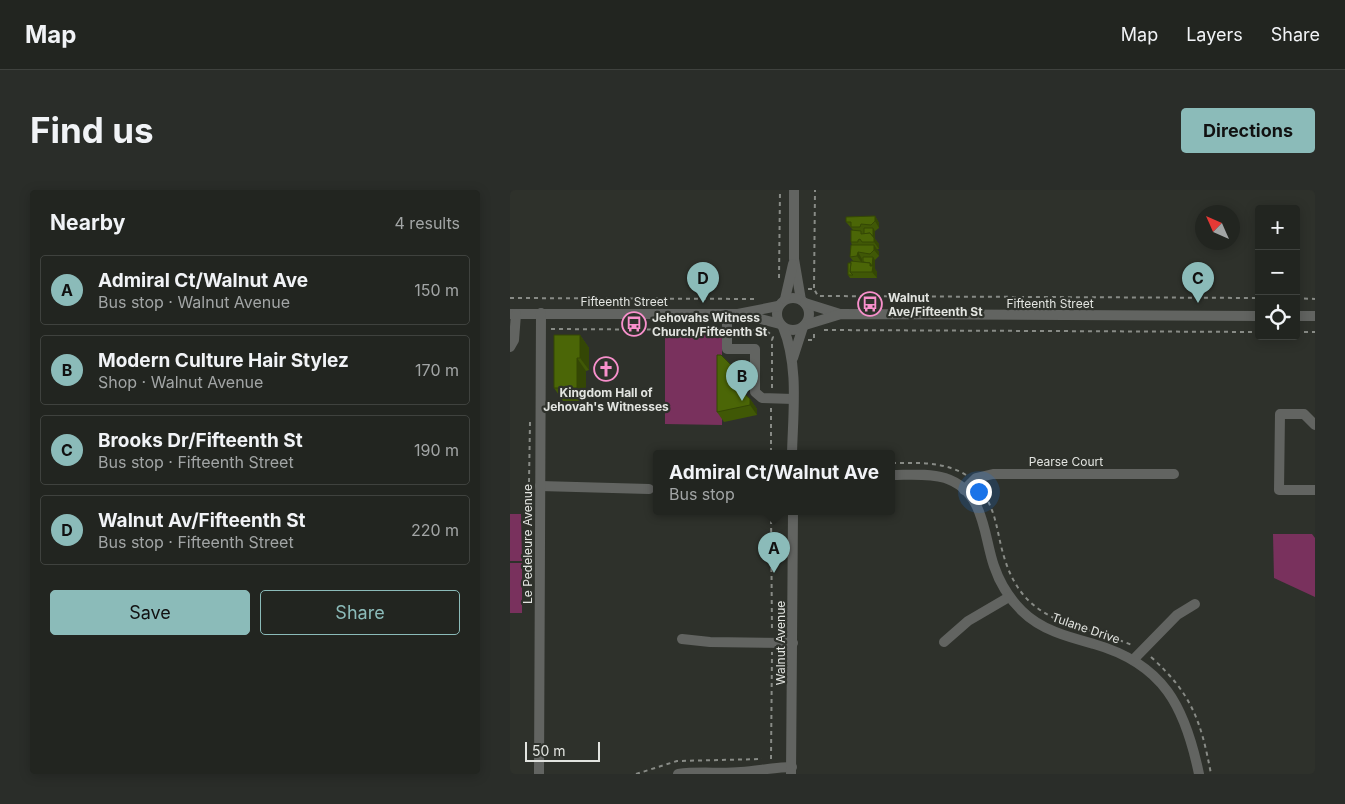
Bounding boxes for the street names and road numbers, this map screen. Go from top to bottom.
street label: Fifteenth Street [580,294,668,309]
street label: Fifteenth Street [1006,296,1094,311]
street label: Pearse Court [1029,454,1103,469]
street label: Le Pedeleure Avenue [520,484,535,604]
street label: Walnut Avenue [773,601,788,685]
street label: Tulane Drive [1050,609,1122,647]

